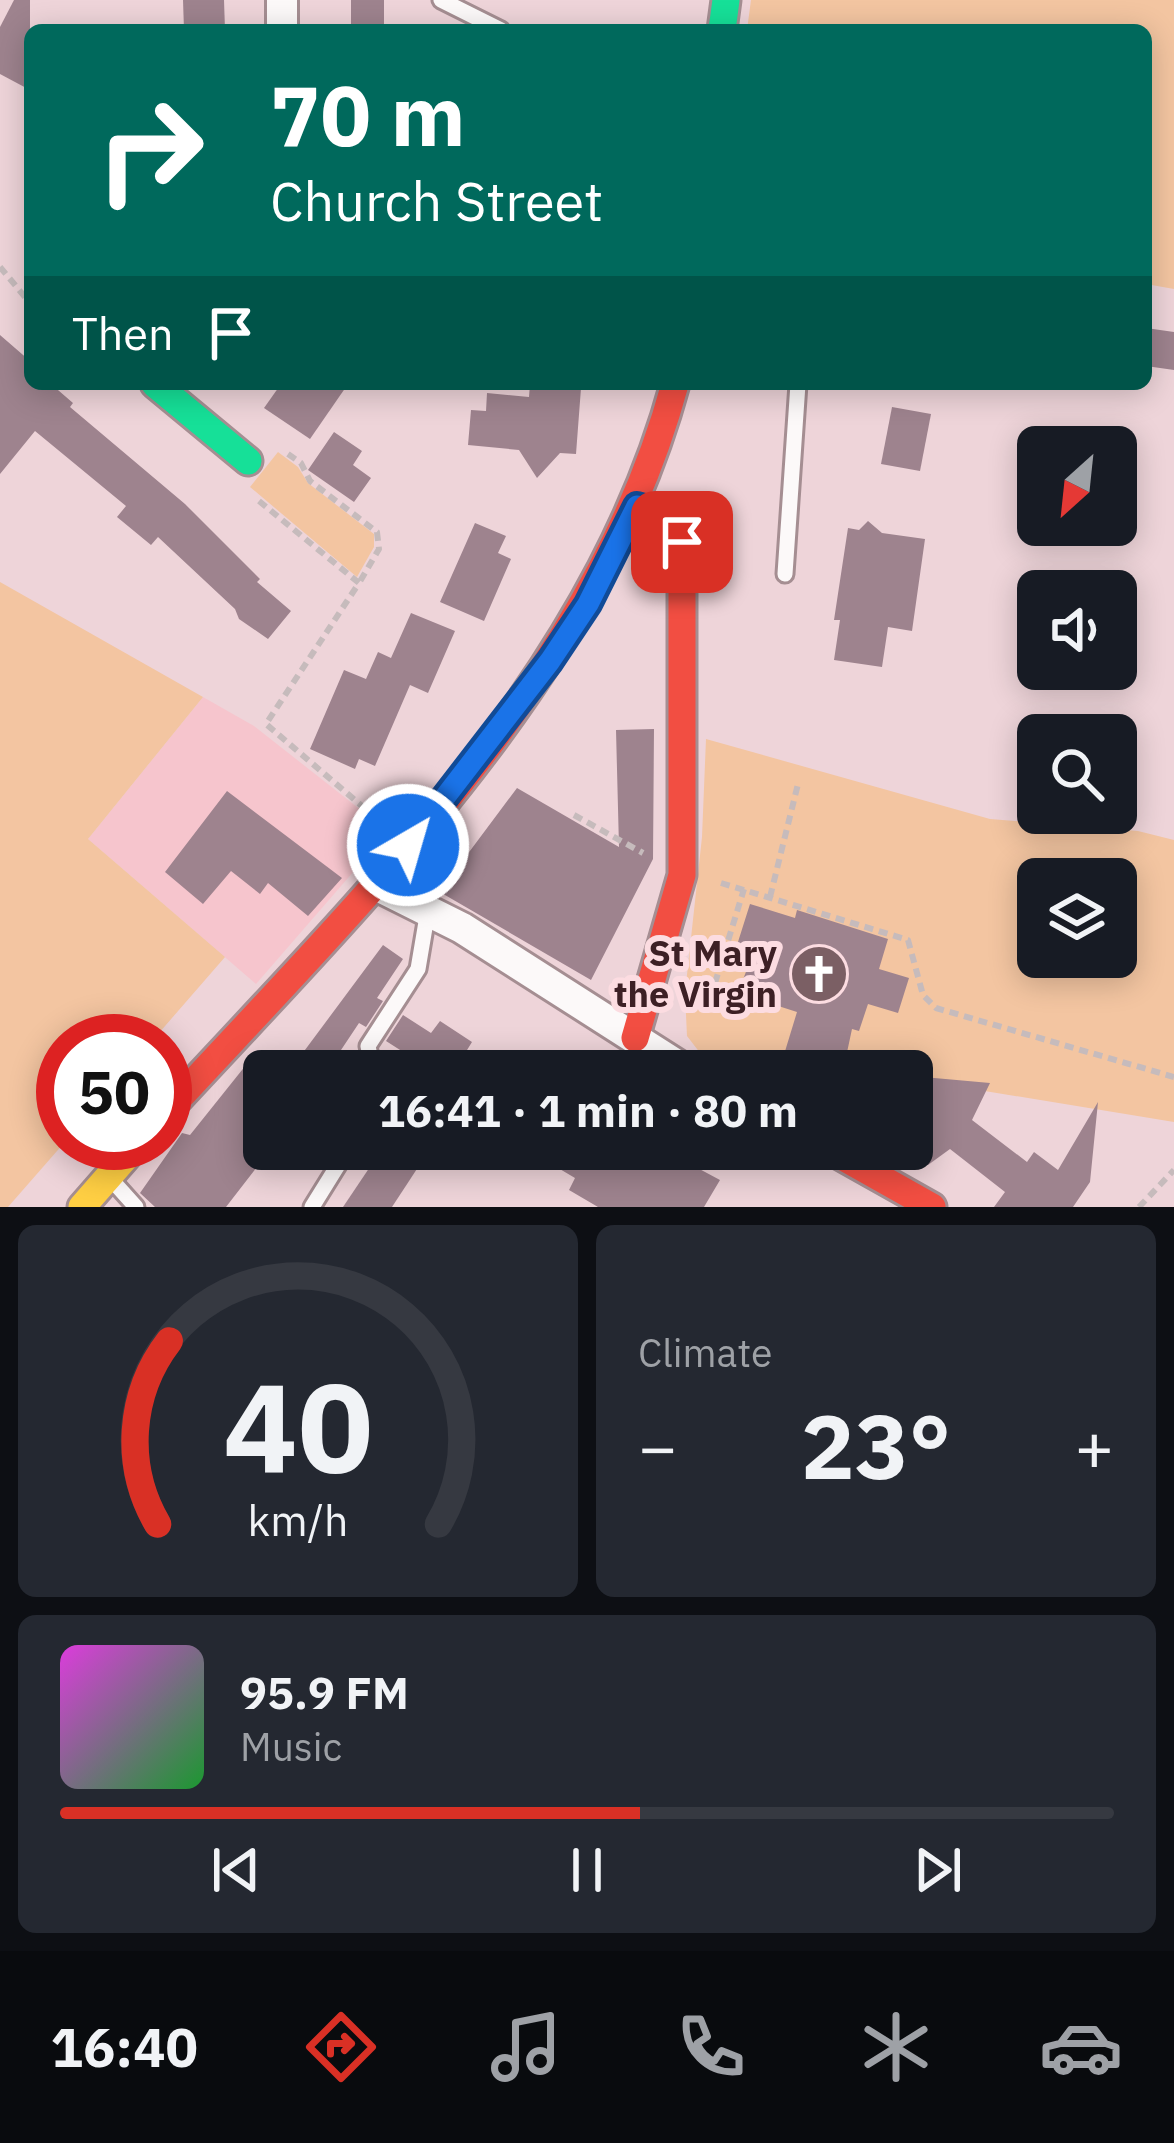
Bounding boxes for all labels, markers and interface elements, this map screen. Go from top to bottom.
text: 70 m [270,60,466,169]
icon: right [72,72,228,228]
text: Church Street [270,166,603,236]
icon: arrive [198,300,264,366]
text: Then [72,304,174,362]
north arrow [1017,426,1137,546]
map controls [1017,426,1137,978]
pin [631,491,733,593]
icon: arrive [649,509,715,575]
button: sound [1017,570,1137,690]
button: search [1017,714,1137,834]
position arrow [345,782,471,908]
button: layers [1017,858,1137,978]
place label: St Mary the Virgin [614,929,778,1017]
church icon: St Mary the Virgin [788,943,850,1005]
speed limit sign: 50 [36,1014,192,1170]
text: 16:41 · 1 min · 80 m [378,1081,798,1139]
text: Climate [638,1327,772,1378]
text: 40 [223,1345,373,1507]
text: 23° [801,1387,951,1504]
text: − [638,1403,678,1489]
text: + [1074,1403,1114,1489]
text: km/h [248,1492,348,1548]
text: 95.9 FM [240,1663,409,1721]
text: Music [240,1721,342,1772]
icon: previous [203,1837,269,1903]
icon: pause [554,1837,620,1903]
icon: next [905,1837,971,1903]
icon: directions [299,2005,383,2089]
icon: music [484,2005,568,2089]
icon: phone [669,2005,753,2089]
icon: climate [854,2005,938,2089]
icon: car [1039,2005,1123,2089]
text: 16:40 [51,2012,198,2082]

